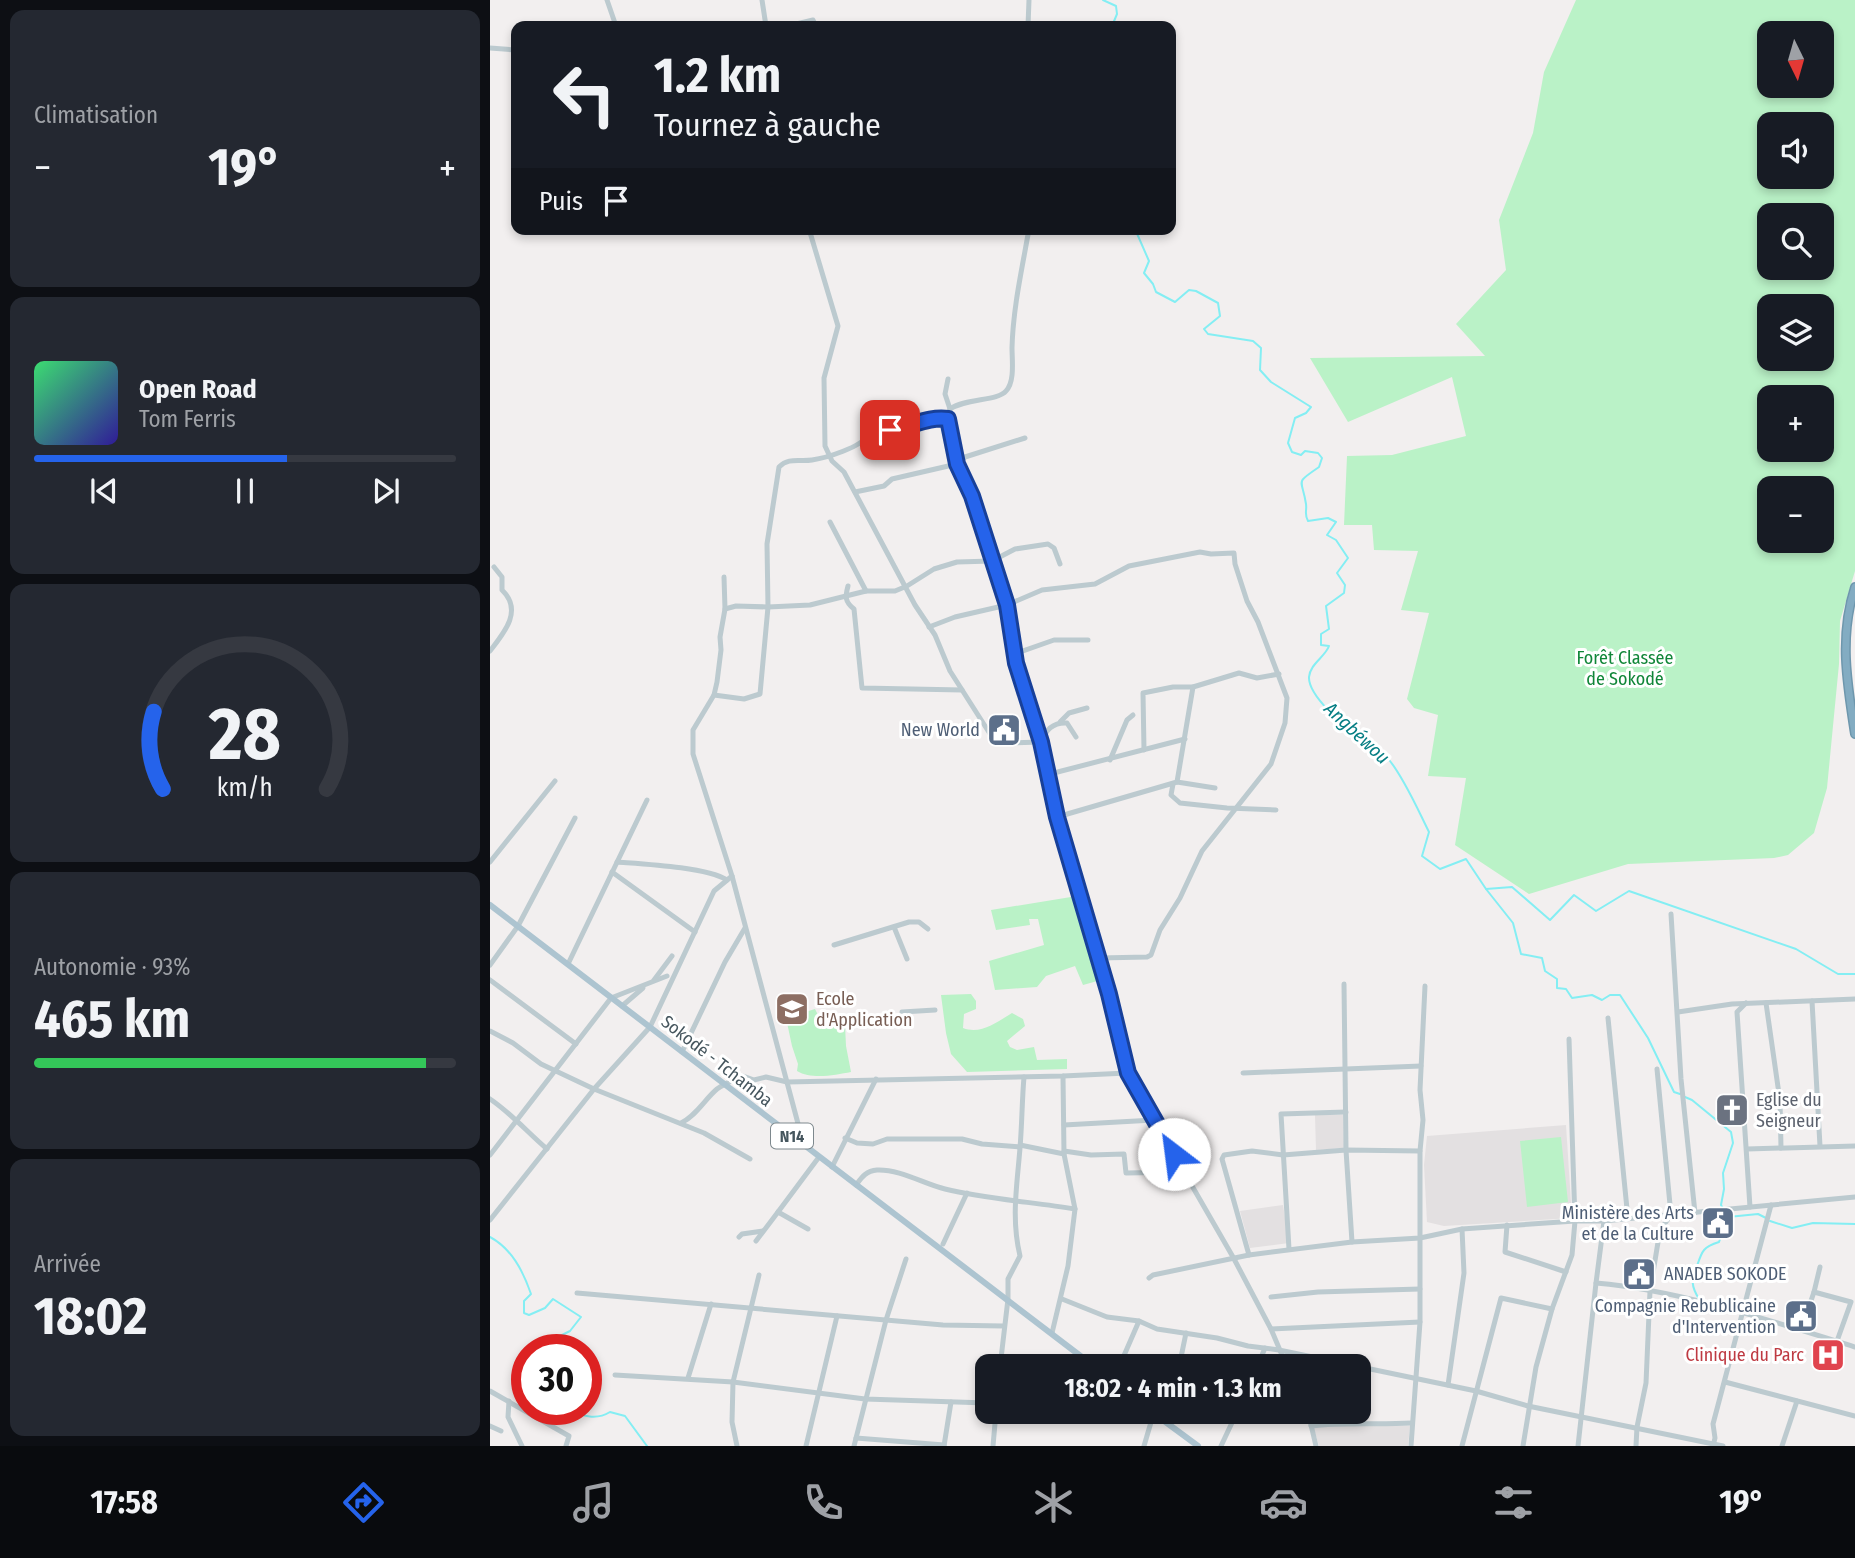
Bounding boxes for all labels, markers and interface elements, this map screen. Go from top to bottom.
north arrow [1757,21,1834,98]
map controls [1757,21,1834,553]
text: 1.2 km [654,46,781,105]
icon: left [539,49,630,140]
text: Climatisation [34,101,158,129]
text: Tournez à gauche [654,106,881,144]
button: sound [1757,112,1834,189]
text: 19° [208,136,282,199]
text: − [34,145,51,191]
text: + [439,145,456,191]
icon: arrive [597,182,635,220]
text: Puis [539,186,583,217]
button: search [1757,203,1834,280]
button: layers [1757,294,1834,371]
text: Open Road [139,374,257,405]
button: + [1757,385,1834,462]
pin [860,400,920,460]
text: Tom Ferris [139,405,236,433]
icon: arrive [871,411,909,449]
icon: previous [85,472,123,510]
icon: pause [226,472,264,510]
icon: next [367,472,405,510]
button: − [1757,476,1834,553]
park label: Forêt Classée de Sokodé [1577,647,1674,690]
text: 28 [208,691,281,778]
water label: Angbéwou [1319,696,1394,769]
public building icon: New World [985,711,1023,749]
place label: New World [901,719,980,741]
text: km/h [217,773,273,803]
text: Autonomie · 93% [34,953,190,981]
text: 465 km [34,988,190,1051]
place label: Ecole d'Application [816,988,912,1031]
school or university icon: Ecole d'Application [773,990,811,1028]
street label: Sokodé - Tchamba [657,1011,777,1111]
place label: Eglise du Seigneur [1756,1089,1822,1132]
church icon: Eglise du Seigneur [1713,1091,1751,1129]
position arrow [1137,1117,1211,1191]
road number: N14 [771,1124,813,1148]
place label: Ministère des Arts et de la Culture [1562,1202,1694,1245]
public building icon: Ministère des Arts et de la Culture [1699,1204,1737,1242]
text: Arrivée [34,1250,101,1278]
public building icon: ANADEB SOKODE [1620,1255,1658,1293]
place label: ANADEB SOKODE [1664,1263,1787,1285]
text: 18:02 [34,1285,147,1348]
place label: Compagnie Rebublicaine d'Intervention [1595,1295,1776,1338]
public building icon: Compagnie Rebublicaine d'Intervention [1782,1297,1820,1335]
speed limit sign: 30 [511,1334,602,1425]
hospital icon: Clinique du Parc [1809,1336,1847,1374]
place label: Clinique du Parc [1685,1344,1804,1366]
text: 18:02 · 4 min · 1.3 km [1064,1373,1282,1404]
icon: directions [339,1478,388,1527]
icon: music [569,1478,618,1527]
icon: phone [799,1478,848,1527]
icon: climate [1029,1478,1078,1527]
icon: car [1259,1478,1308,1527]
icon: filters [1489,1478,1538,1527]
text: 17:58 [91,1483,158,1521]
text: 19° [1719,1483,1764,1521]

